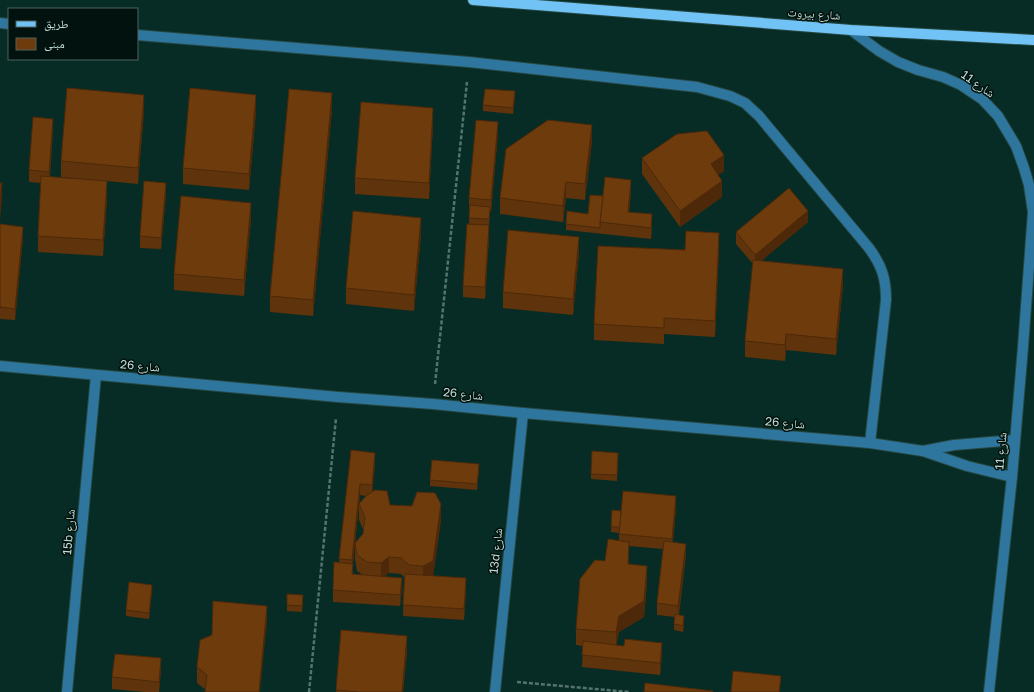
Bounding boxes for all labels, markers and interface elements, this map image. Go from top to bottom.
street label: شارع بيروت [787,4,841,24]
legend [8,8,138,60]
text: طريق [44,16,69,31]
text: مبنى [44,36,65,51]
street label: شارع 11 [958,67,998,101]
street label: شارع 26 [119,356,161,376]
street label: شارع 26 [442,384,484,404]
street label: شارع 26 [764,413,806,433]
street label: شارع 11 [991,432,1011,470]
street label: 15b شارع [59,508,79,556]
street label: 13d شارع [486,527,506,575]

